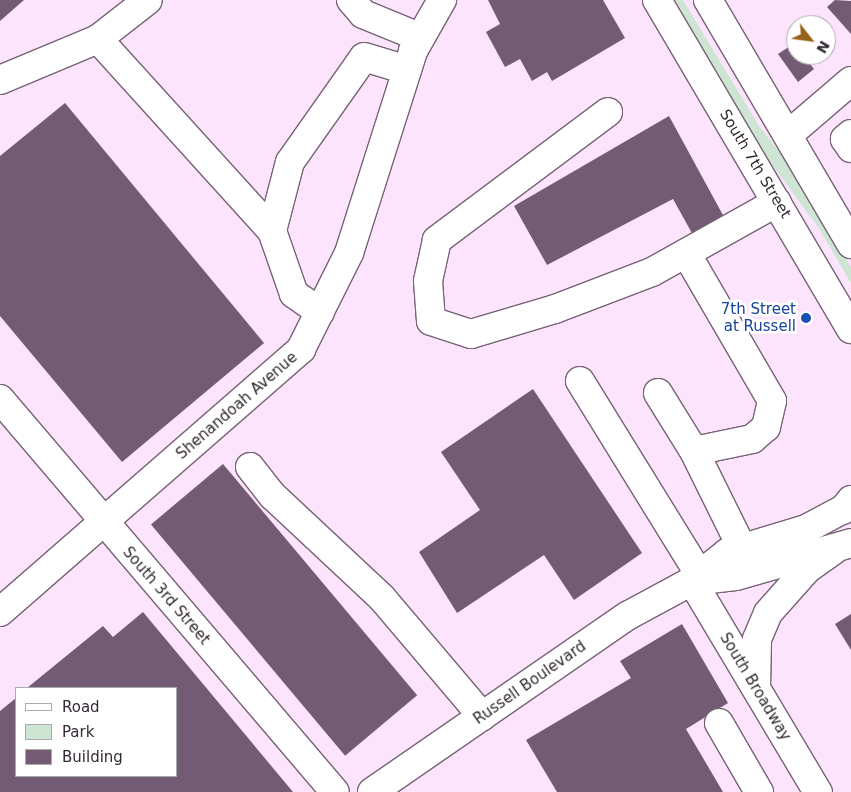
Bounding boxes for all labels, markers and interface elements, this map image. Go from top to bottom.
north arrow [786,15,836,65]
text: N [813,38,833,56]
street label: South 7th Street [715,106,795,222]
place label: 7th Street at Russell [721,300,796,335]
marker: 7th Street at Russell [800,312,812,324]
street label: Shenandoah Avenue [173,349,301,463]
street label: South 3rd Street [119,543,213,649]
street label: South Broadway [716,630,794,744]
street label: Russell Boulevard [470,637,590,729]
legend [15,687,178,777]
text: Road [62,698,100,716]
text: Park [62,723,94,741]
text: Building [62,748,123,766]

